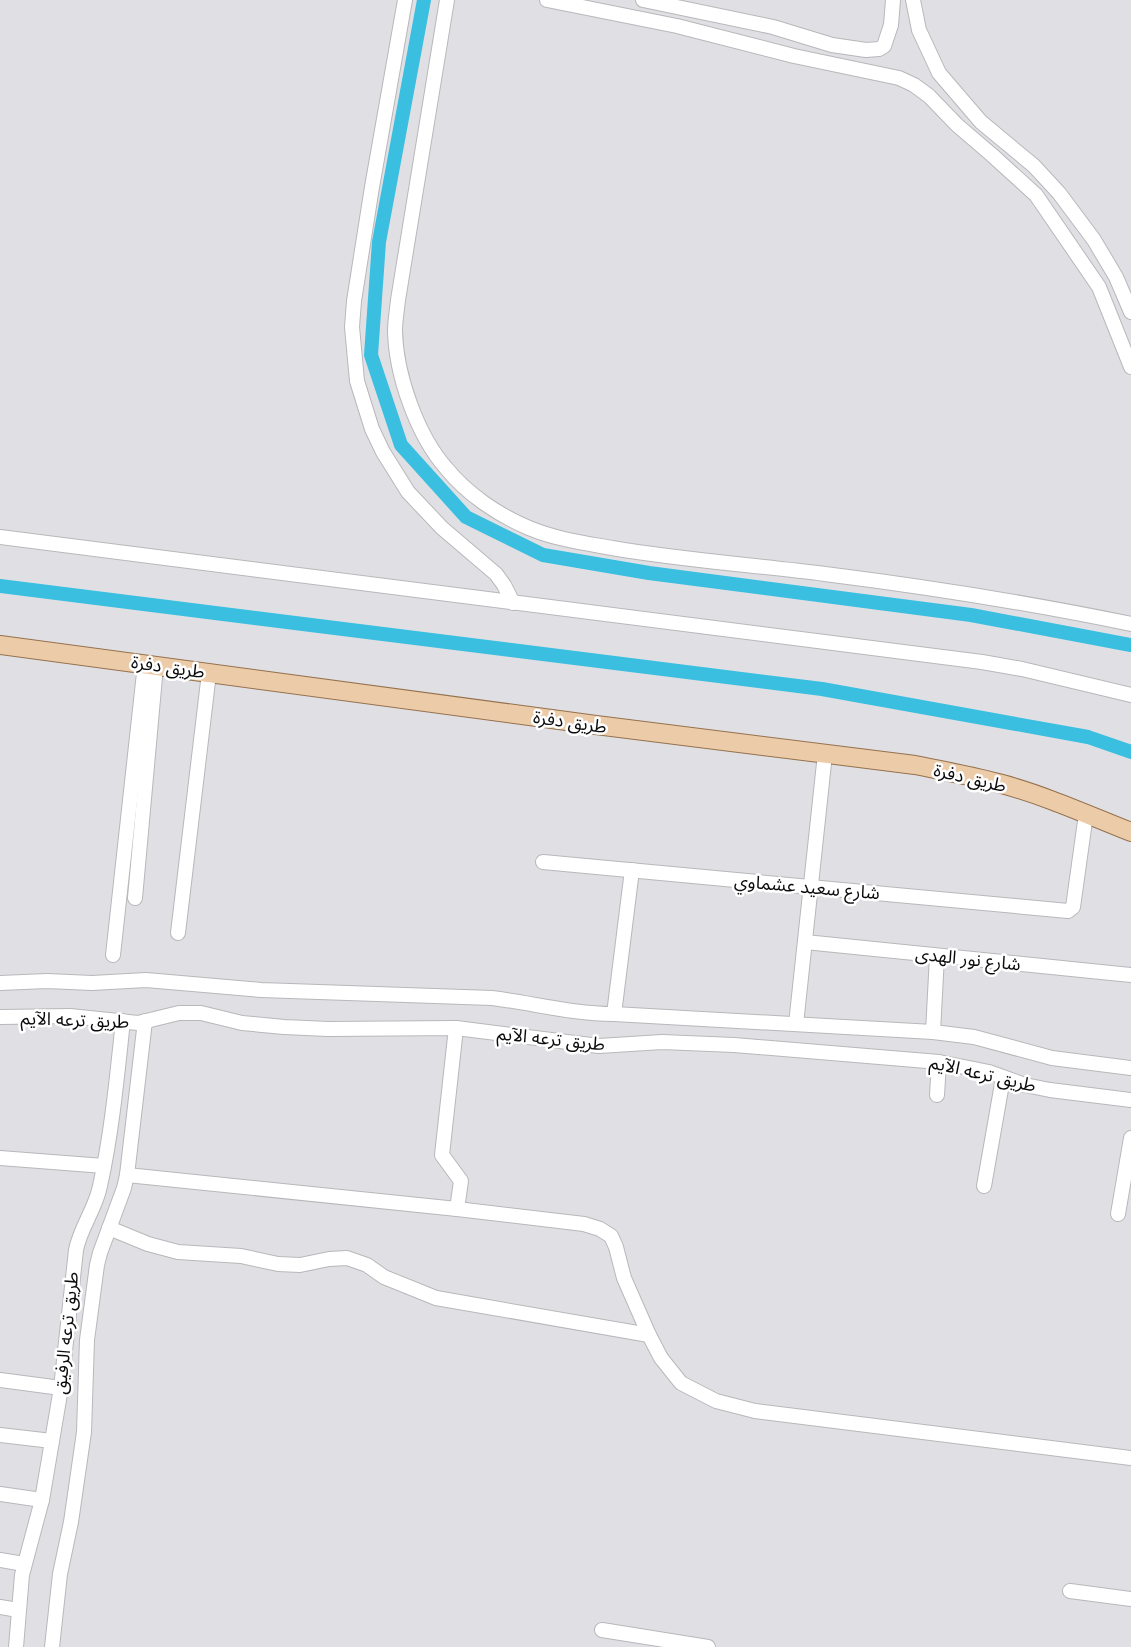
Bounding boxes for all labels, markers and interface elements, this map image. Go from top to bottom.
street label: طريق دفرة [130,650,206,684]
street label: طريق دفرة [532,705,608,739]
street label: طريق دفرة [931,758,1009,798]
street label: شارع سعيد عشماوي [733,869,881,907]
street label: شارع نور الهدى [914,942,1022,978]
street label: طريق ترعه الآيم [20,1006,130,1035]
street label: طريق ترعه الآيم [496,1021,606,1058]
street label: طريق ترعه الآيم [927,1050,1039,1099]
street label: طريق ترعه الرفيق [48,1271,84,1395]

